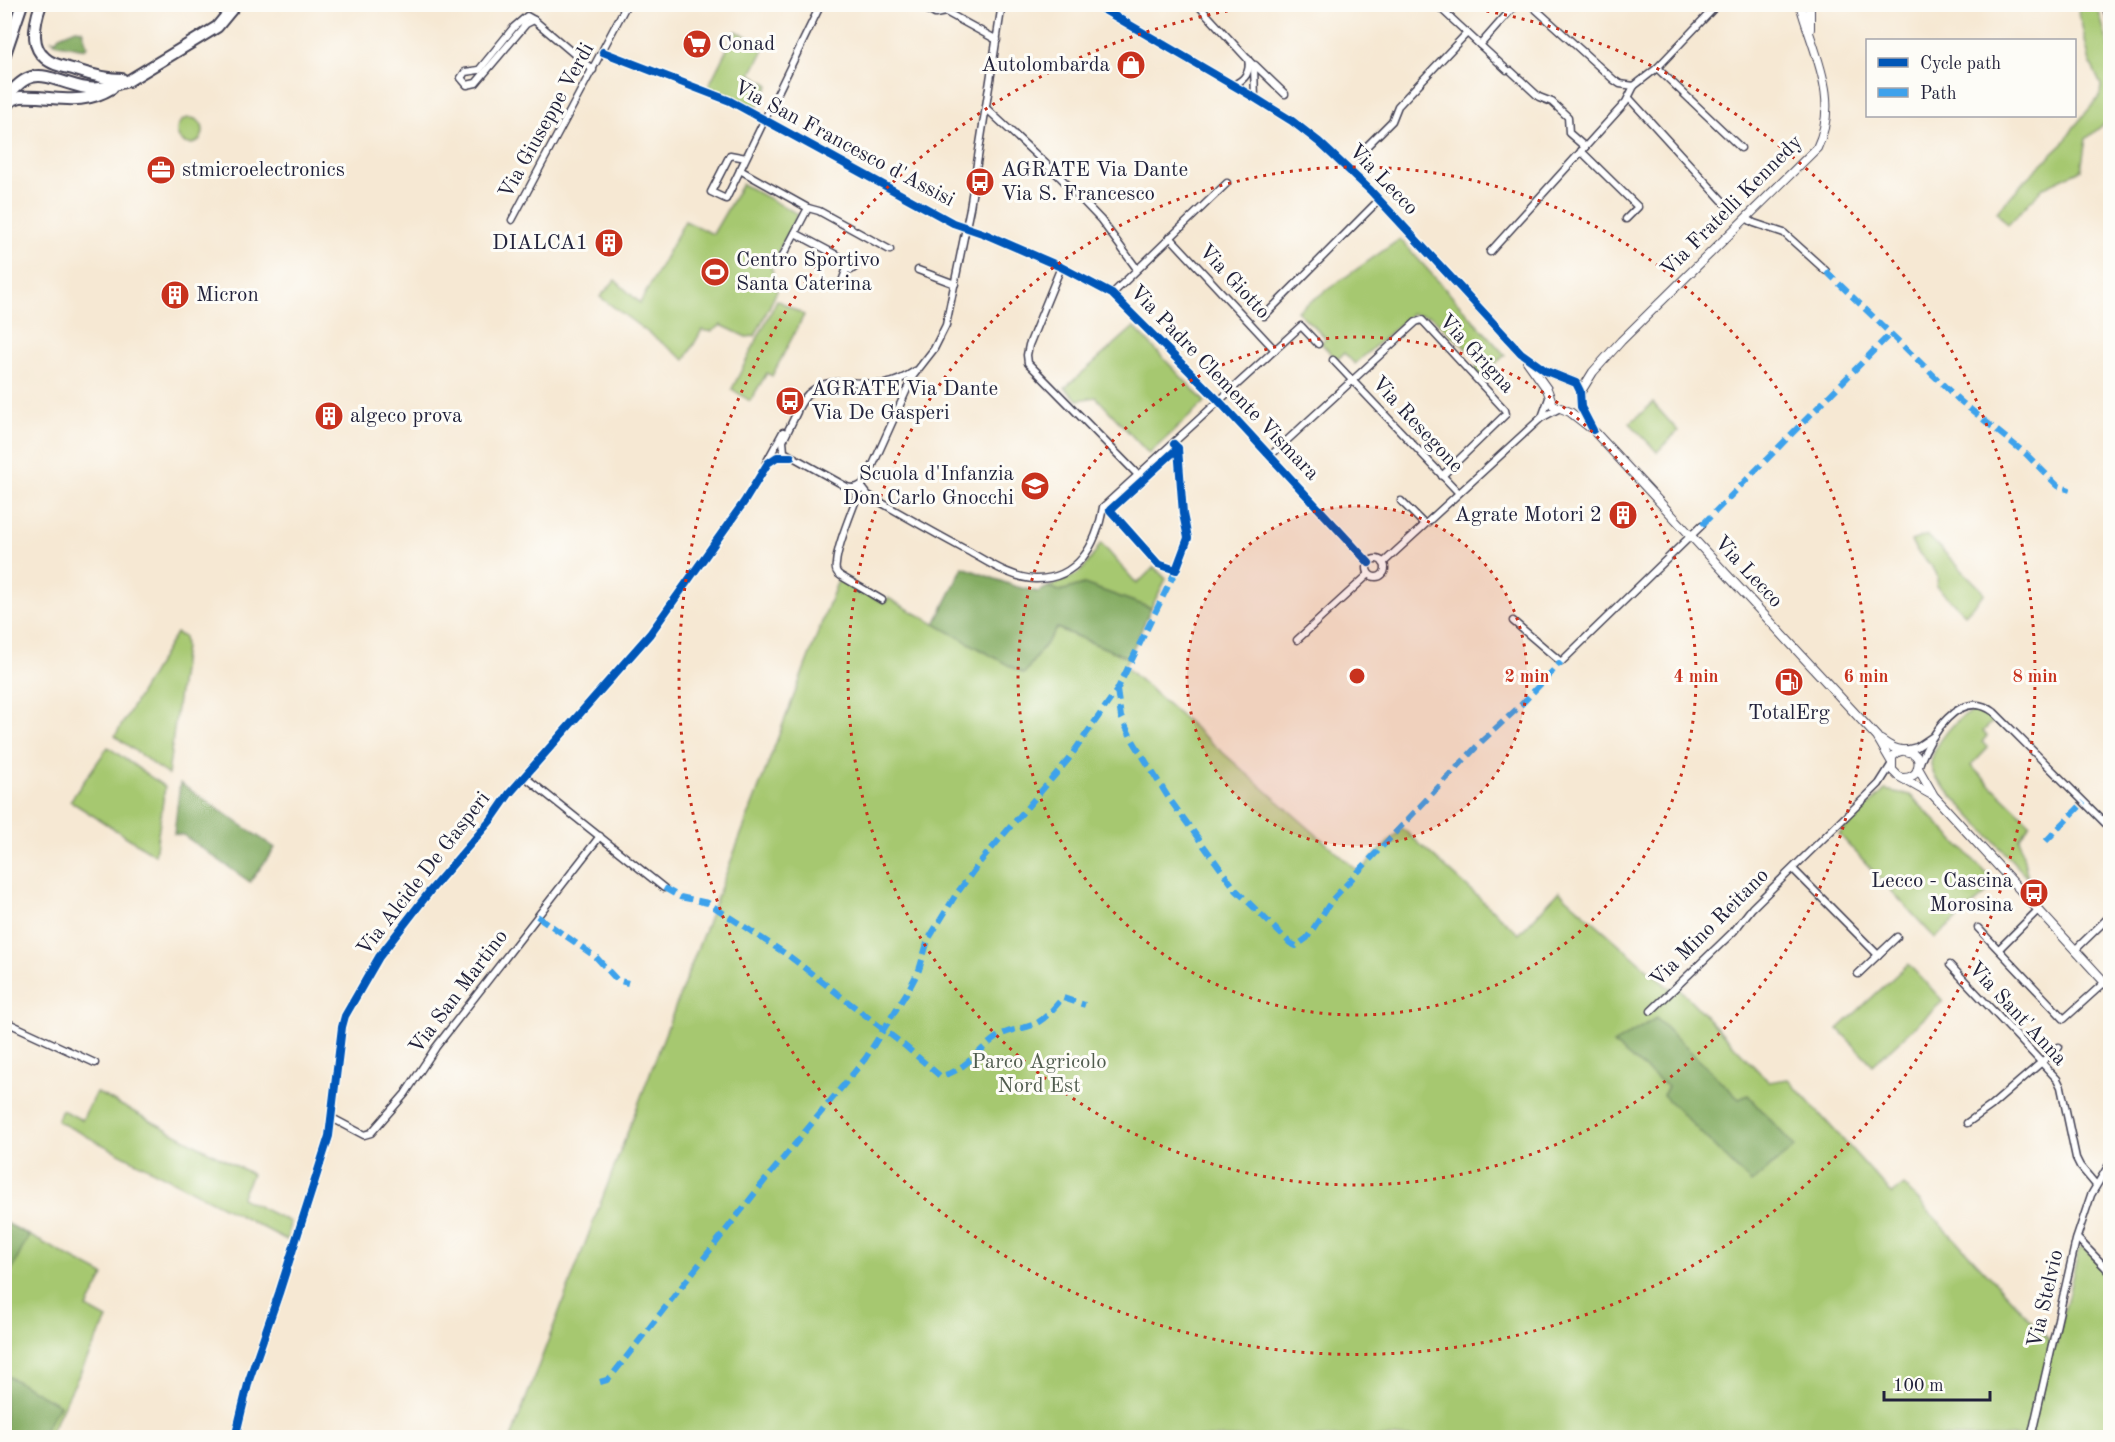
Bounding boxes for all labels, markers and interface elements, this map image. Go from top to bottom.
supermarket icon: Conad [681,28,713,60]
place label: Conad [718,34,775,55]
legend [1866,39,2076,117]
street label: Via Giuseppe Verdi [496,40,598,202]
shop icon: Autolombarda [1115,49,1147,81]
place label: Autolombarda [981,55,1110,76]
text: Cycle path [1920,55,2001,73]
street label: Via San Francesco d'Assisi [730,77,958,211]
text: Path [1920,85,1957,103]
street label: Via Fratelli Kennedy [1657,131,1807,281]
street label: Via Lecco [1344,140,1422,220]
office icon: stmicroelectronics [145,154,177,186]
place label: stmicroelectronics [182,160,345,181]
place label: AGRATE Via Dante Via S. Francesco [1001,160,1188,205]
bus stop icon: AGRATE Via Dante Via S. Francesco [964,166,996,198]
building icon: DIALCA1 [593,227,625,259]
place label: DIALCA1 [492,233,588,254]
street label: Via Giotto [1194,241,1274,323]
place label: Centro Sportivo Santa Caterina [736,250,880,295]
sports icon: Centro Sportivo Santa Caterina [699,256,731,288]
building icon: Micron [159,279,191,311]
street label: Via Padre Clemente Vismara [1125,281,1323,485]
place label: Micron [196,285,259,306]
street label: Via Grigna [1434,310,1518,398]
street label: Via Resegone [1367,373,1467,477]
place label: AGRATE Via Dante Via De Gasperi [811,379,998,424]
bus stop icon: AGRATE Via Dante Via De Gasperi [774,385,806,417]
building icon: algeco prova [313,400,345,432]
place label: algeco prova [350,406,462,427]
place label: Scuola d'Infanzia Don Carlo Gnocchi [843,464,1014,509]
school or university icon: Scuola d'Infanzia Don Carlo Gnocchi [1019,470,1051,502]
building icon: Agrate Motori 2 [1607,499,1639,531]
place label: Agrate Motori 2 [1455,505,1602,526]
street label: Via Lecco [1710,532,1786,612]
centre of rings [1347,666,1367,686]
fuel station icon: TotalErg [1773,666,1805,698]
text: 2 min [1504,668,1550,686]
text: 4 min [1673,668,1719,686]
text: 6 min [1843,668,1889,686]
text: 8 min [2012,668,2058,686]
place label: TotalErg [1748,703,1831,724]
street label: Via Alcide De Gasperi [354,788,494,960]
street label: Via Mino Reitano [1647,865,1773,991]
place label: Lecco - Cascina Morosina [1871,871,2013,916]
bus stop icon: Lecco - Cascina Morosina [2018,877,2050,909]
street label: Via San Martino [406,926,512,1058]
street label: Via Sant'Anna [1964,958,2070,1070]
park label: Parco Agricolo Nord Est [971,1052,1107,1097]
street label: Via Stelvio [2025,1248,2067,1350]
scale bar [1884,1364,1990,1402]
text: 100 m [1893,1377,1944,1395]

